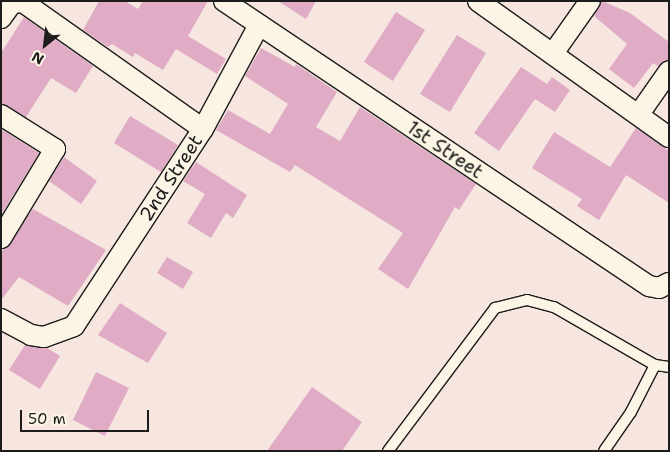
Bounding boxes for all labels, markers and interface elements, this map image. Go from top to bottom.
north arrow [20,20,70,70]
text: N [29,48,47,69]
street label: 1st Street [403,116,487,184]
street label: 2nd Street [135,130,207,226]
scale bar [22,400,151,432]
text: 50 m [28,409,66,429]

